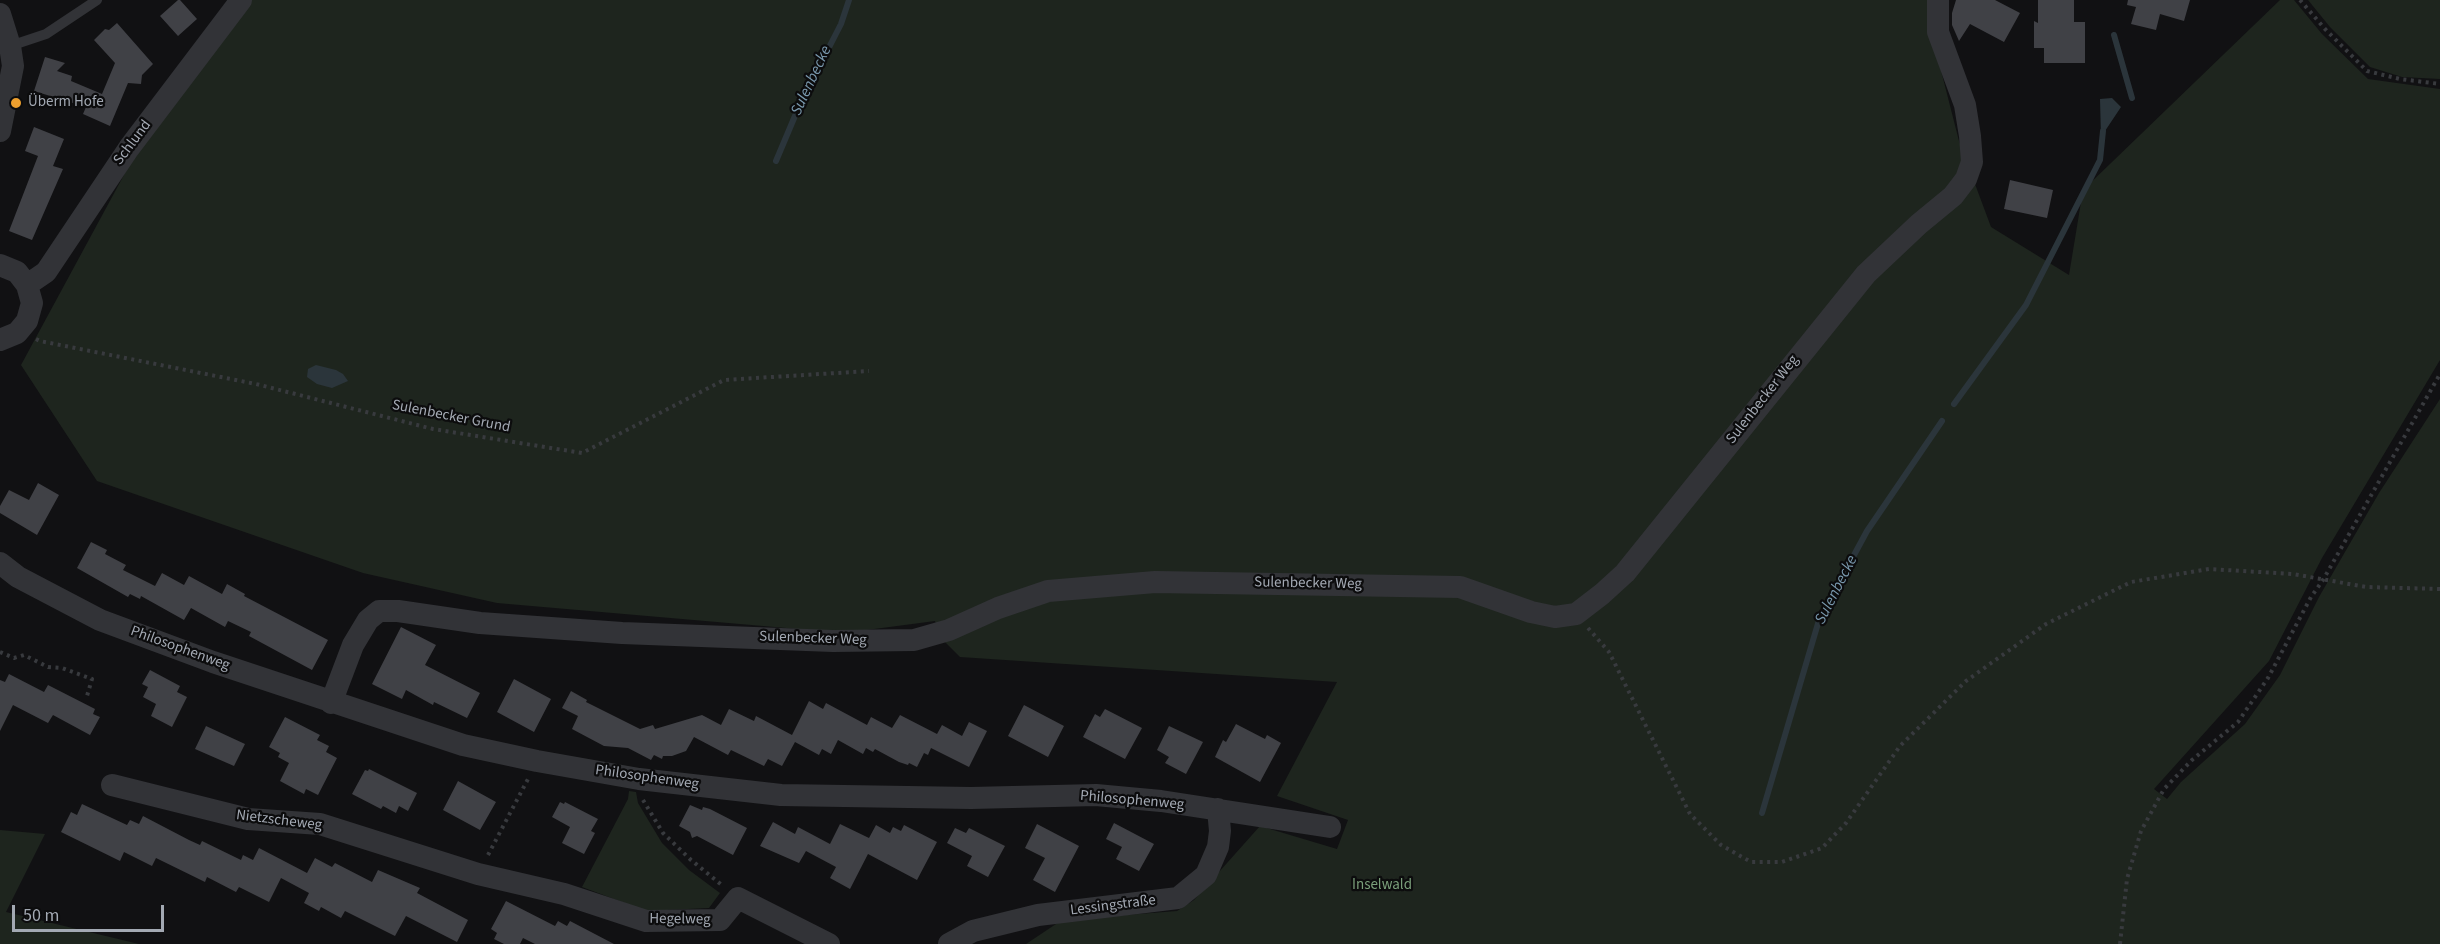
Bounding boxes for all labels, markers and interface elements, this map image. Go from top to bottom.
water label: Sulenbecke [788,43,836,119]
place label: Überm Hofe [28,94,104,112]
marker: Überm Hofe [9,96,23,110]
street label: Schlund [110,117,156,169]
street label: Sulenbecker Weg [1723,352,1803,448]
street label: Sulenbecker Grund [390,397,512,437]
water label: Sulenbecke [1811,552,1863,628]
street label: Sulenbecker Weg [1254,574,1362,594]
street label: Philosophenweg [128,623,232,675]
street label: Sulenbecker Weg [759,628,867,650]
street label: Philosophenweg [594,762,700,794]
street label: Philosophenweg [1079,787,1185,815]
street label: Nietzscheweg [235,807,323,835]
park label: Inselwald [1352,877,1412,895]
street label: Lessingstraße [1069,892,1157,920]
scale bar [15,893,166,931]
text: 50 m [23,903,59,928]
street label: Hegelweg [649,910,711,930]

